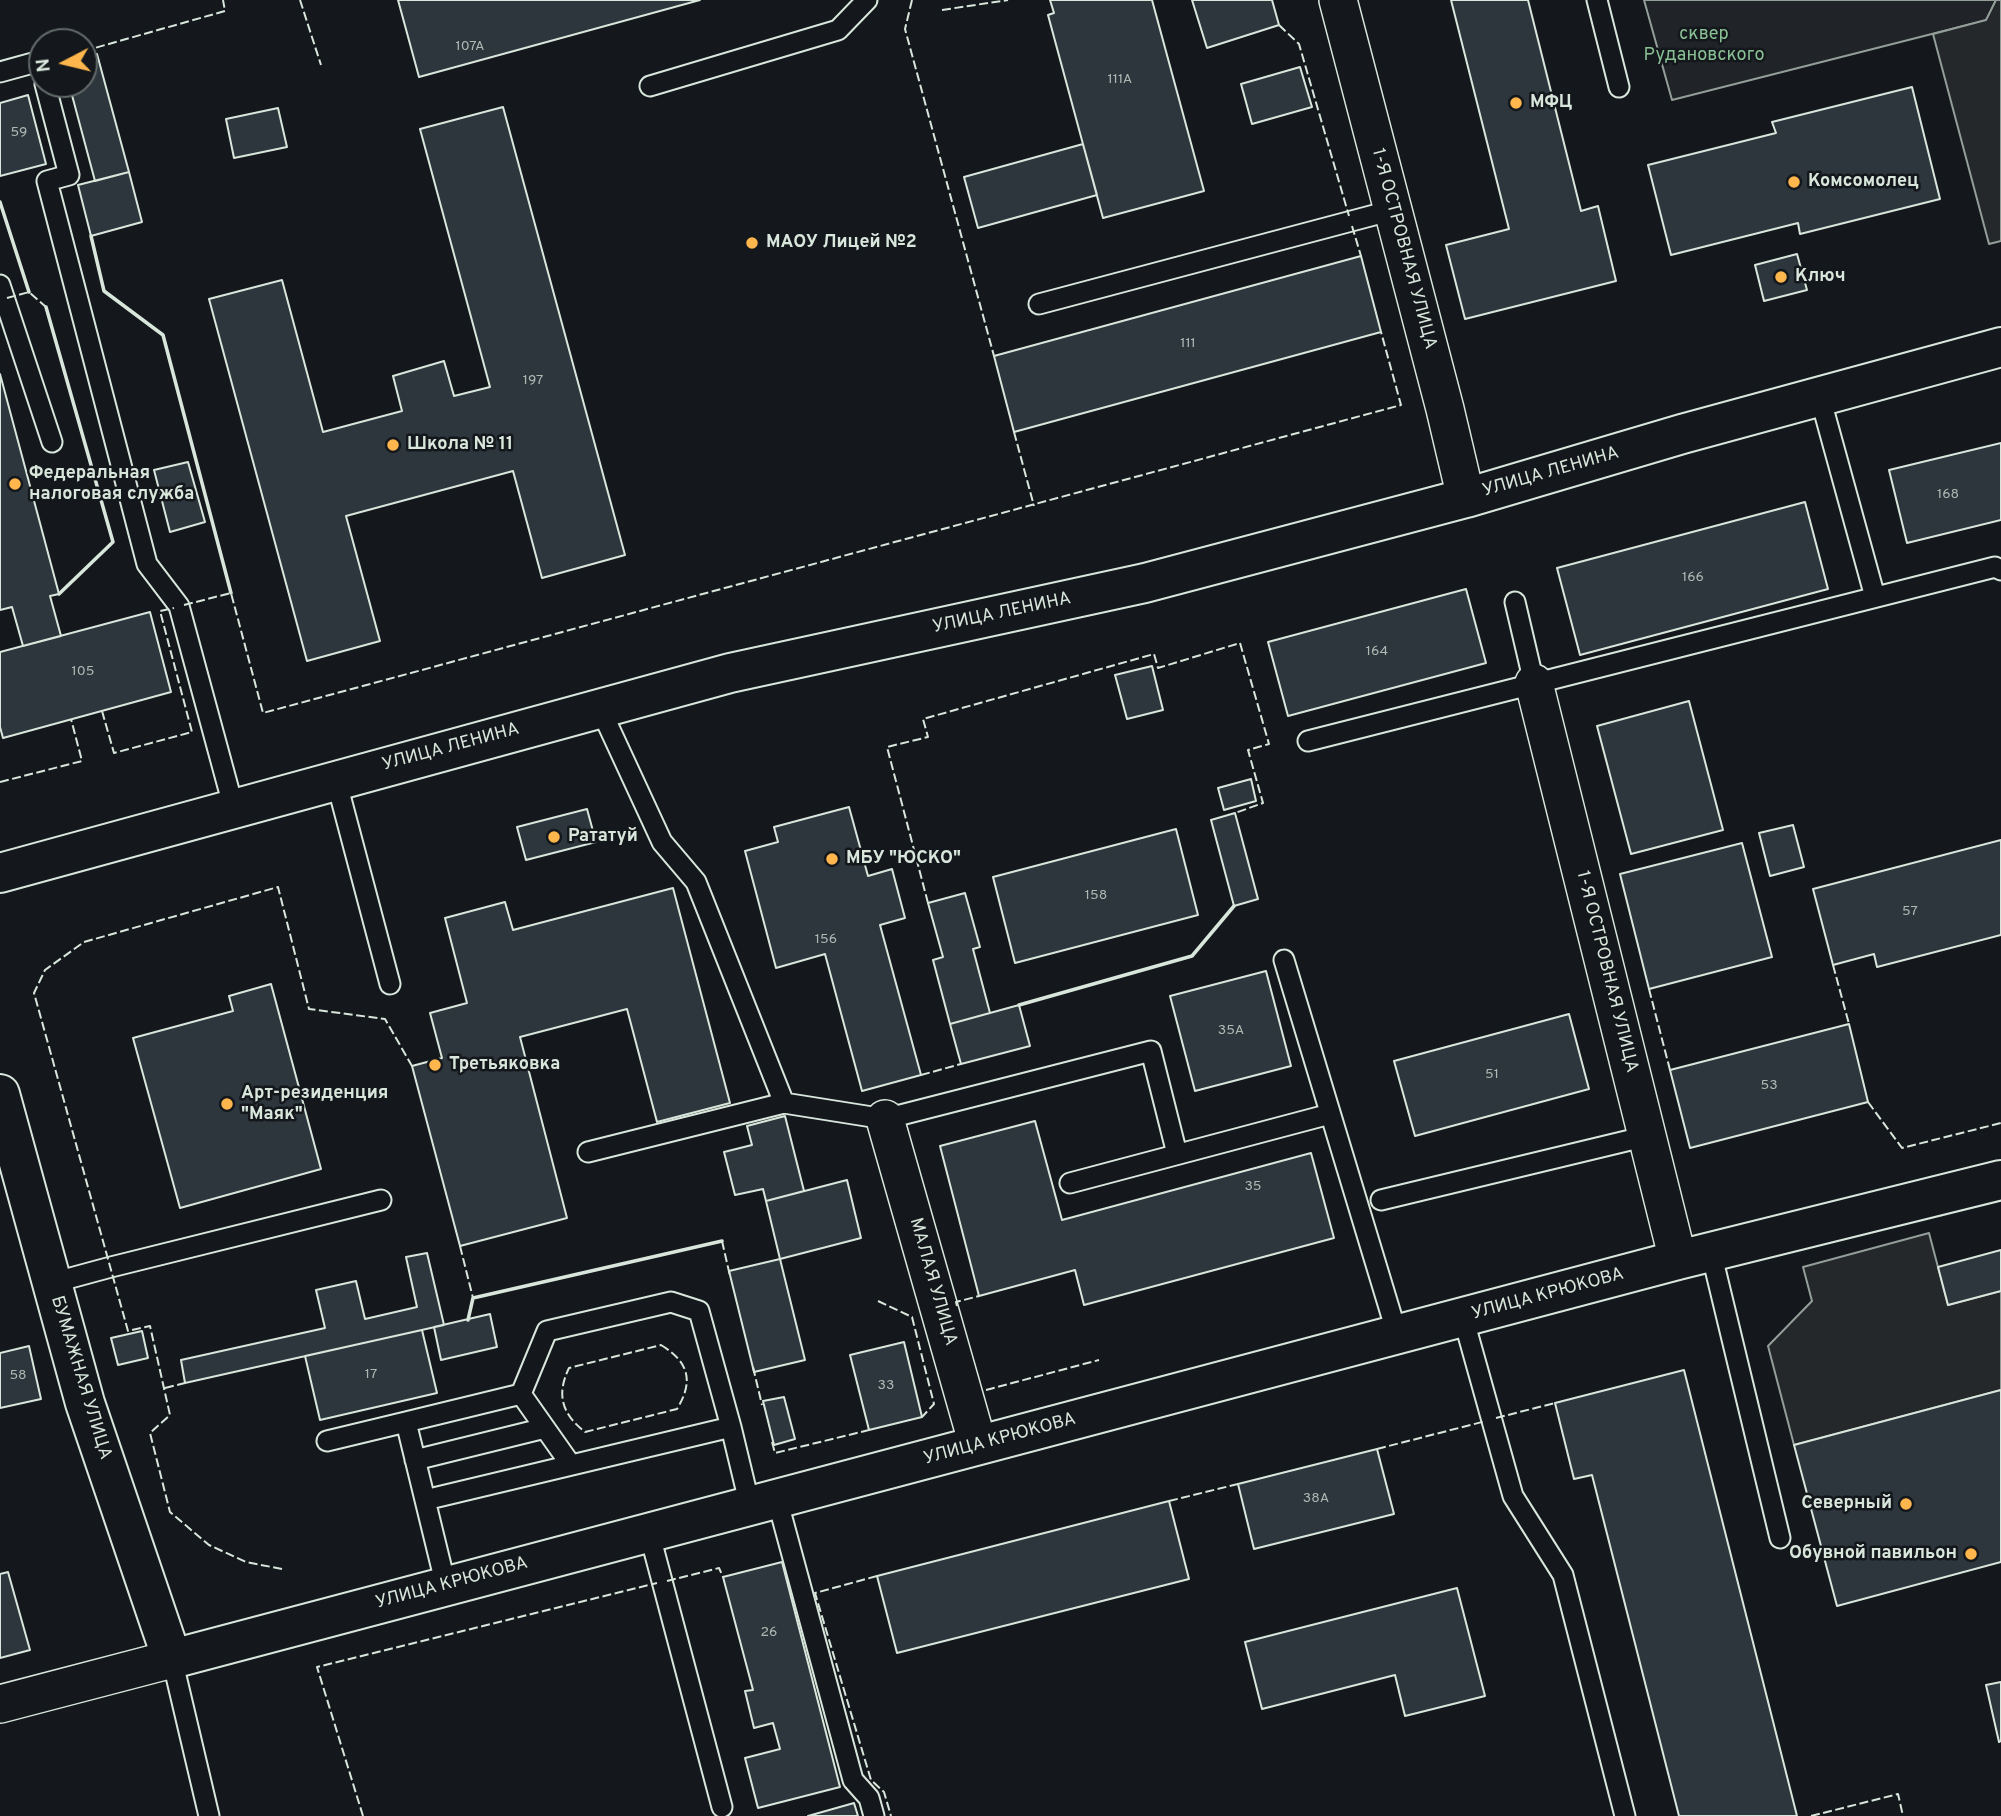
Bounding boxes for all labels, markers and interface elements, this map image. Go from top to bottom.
park label: сквер Рудановского [1644,24,1764,66]
north arrow [28,28,98,98]
house number: 107А [456,39,484,55]
text: N [31,57,57,74]
house number: 111А [1108,72,1132,88]
place label: МФЦ [1530,92,1572,114]
marker: МФЦ [1508,95,1524,111]
house number: 59 [11,125,27,141]
street label: 1-Я ОСТРОВНАЯ УЛИЦА [1366,146,1440,352]
place label: Комсомолец [1808,171,1919,193]
marker: Комсомолец [1786,174,1802,190]
place label: МАОУ Лицей №2 [766,232,917,254]
marker: МАОУ Лицей №2 [744,235,760,251]
place label: Ключ [1795,266,1846,288]
marker: Ключ [1773,269,1789,285]
house number: 111 [1180,336,1196,352]
house number: 197 [523,373,543,389]
place label: Школа № 11 [407,434,513,456]
marker: Школа № 11 [385,437,401,453]
street label: УЛИЦА ЛЕНИНА [1480,443,1622,503]
place label: Федеральная налоговая служба [29,463,194,505]
marker: Федеральная налоговая служба [7,476,23,492]
house number: 168 [1937,487,1959,503]
house number: 166 [1682,570,1704,586]
street label: УЛИЦА ЛЕНИНА [931,589,1073,639]
house number: 164 [1366,644,1388,660]
house number: 105 [72,664,94,680]
street label: УЛИЦА ЛЕНИНА [380,719,522,777]
place label: Рататуй [568,826,638,848]
marker: Рататуй [546,829,562,845]
place label: МБУ "ЮСКО" [846,848,961,870]
marker: МБУ "ЮСКО" [824,851,840,867]
street label: 1-Я ОСТРОВНАЯ УЛИЦА [1570,869,1642,1075]
house number: 158 [1085,888,1107,904]
house number: 57 [1902,904,1918,920]
house number: 156 [815,932,837,948]
house number: 35А [1218,1023,1244,1039]
place label: Третьяковка [449,1054,560,1076]
marker: Третьяковка [427,1057,443,1073]
house number: 51 [1485,1067,1499,1083]
house number: 53 [1760,1078,1778,1094]
place label: Арт-резиденция "Маяк" [241,1083,388,1126]
marker: Арт-резиденция "Маяк" [219,1096,235,1112]
house number: 35 [1244,1179,1262,1195]
street label: МАЛАЯ УЛИЦА [903,1216,961,1348]
street label: УЛИЦА КРЮКОВА [1470,1264,1626,1326]
street label: БУМАЖНАЯ УЛИЦА [45,1293,115,1463]
house number: 17 [365,1367,377,1383]
house number: 58 [9,1368,27,1384]
house number: 33 [878,1378,894,1394]
street label: УЛИЦА КРЮКОВА [922,1409,1078,1471]
house number: 38А [1303,1491,1329,1507]
place label: Северный [1801,1493,1892,1515]
marker: Северный [1898,1496,1914,1512]
place label: Обувной павильон [1789,1543,1957,1565]
marker: Обувной павильон [1963,1546,1979,1562]
street label: УЛИЦА КРЮКОВА [374,1553,530,1615]
house number: 26 [761,1625,777,1641]

